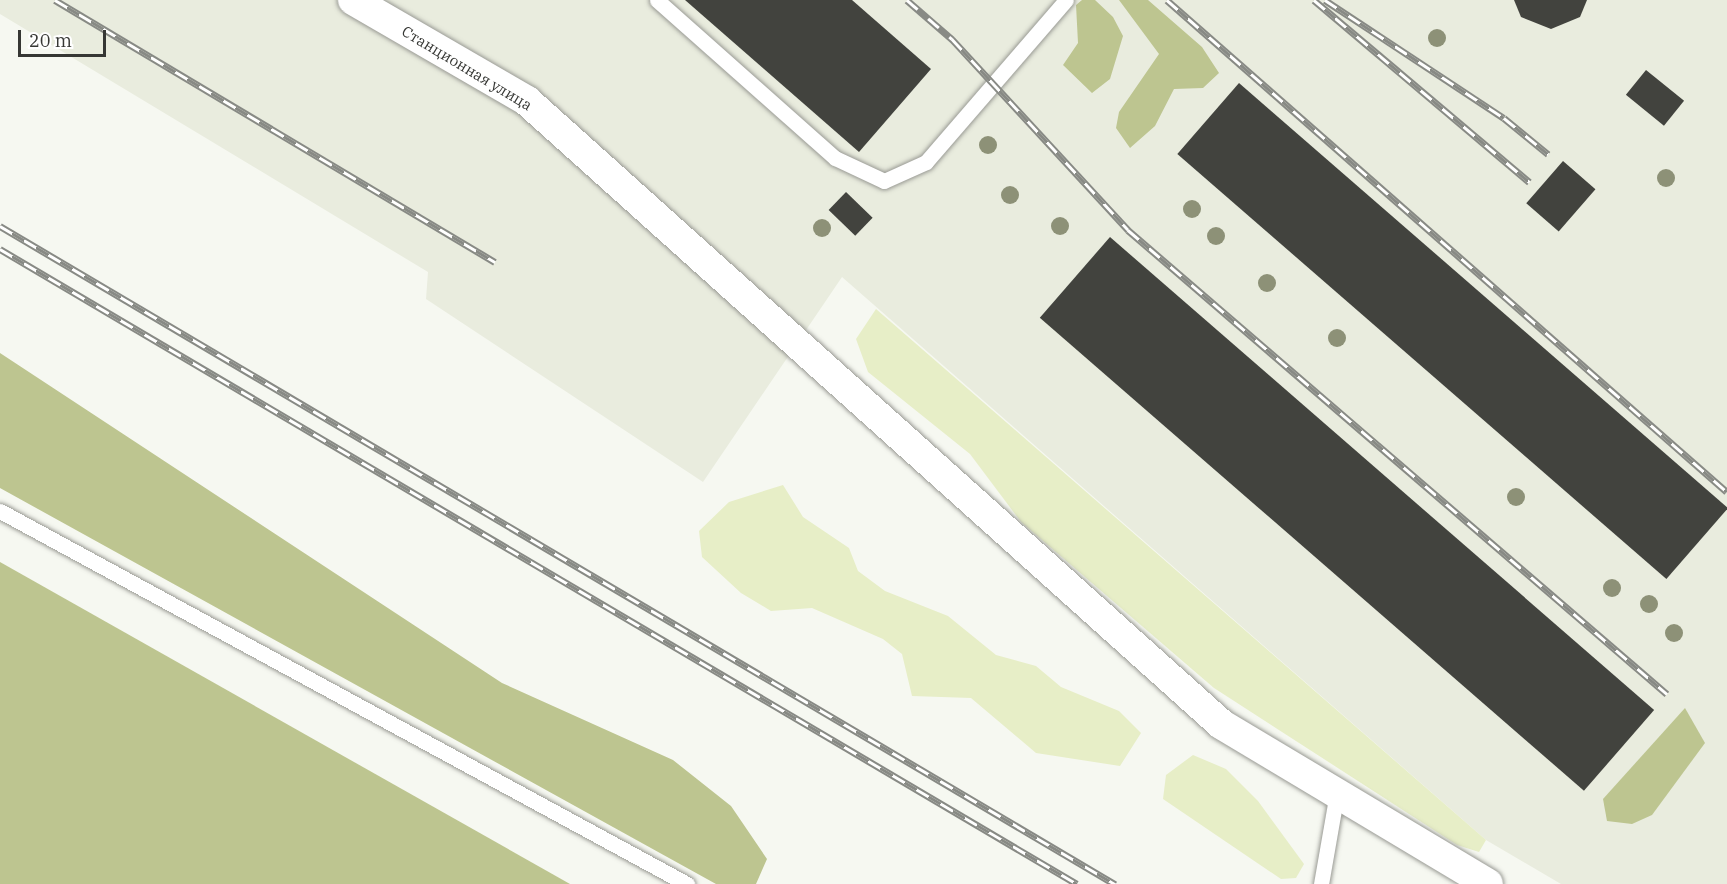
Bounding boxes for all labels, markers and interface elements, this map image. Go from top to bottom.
scale bar [21,18,110,56]
street label: Станционная улица [399,22,535,114]
text: 20 m [29,29,72,52]

